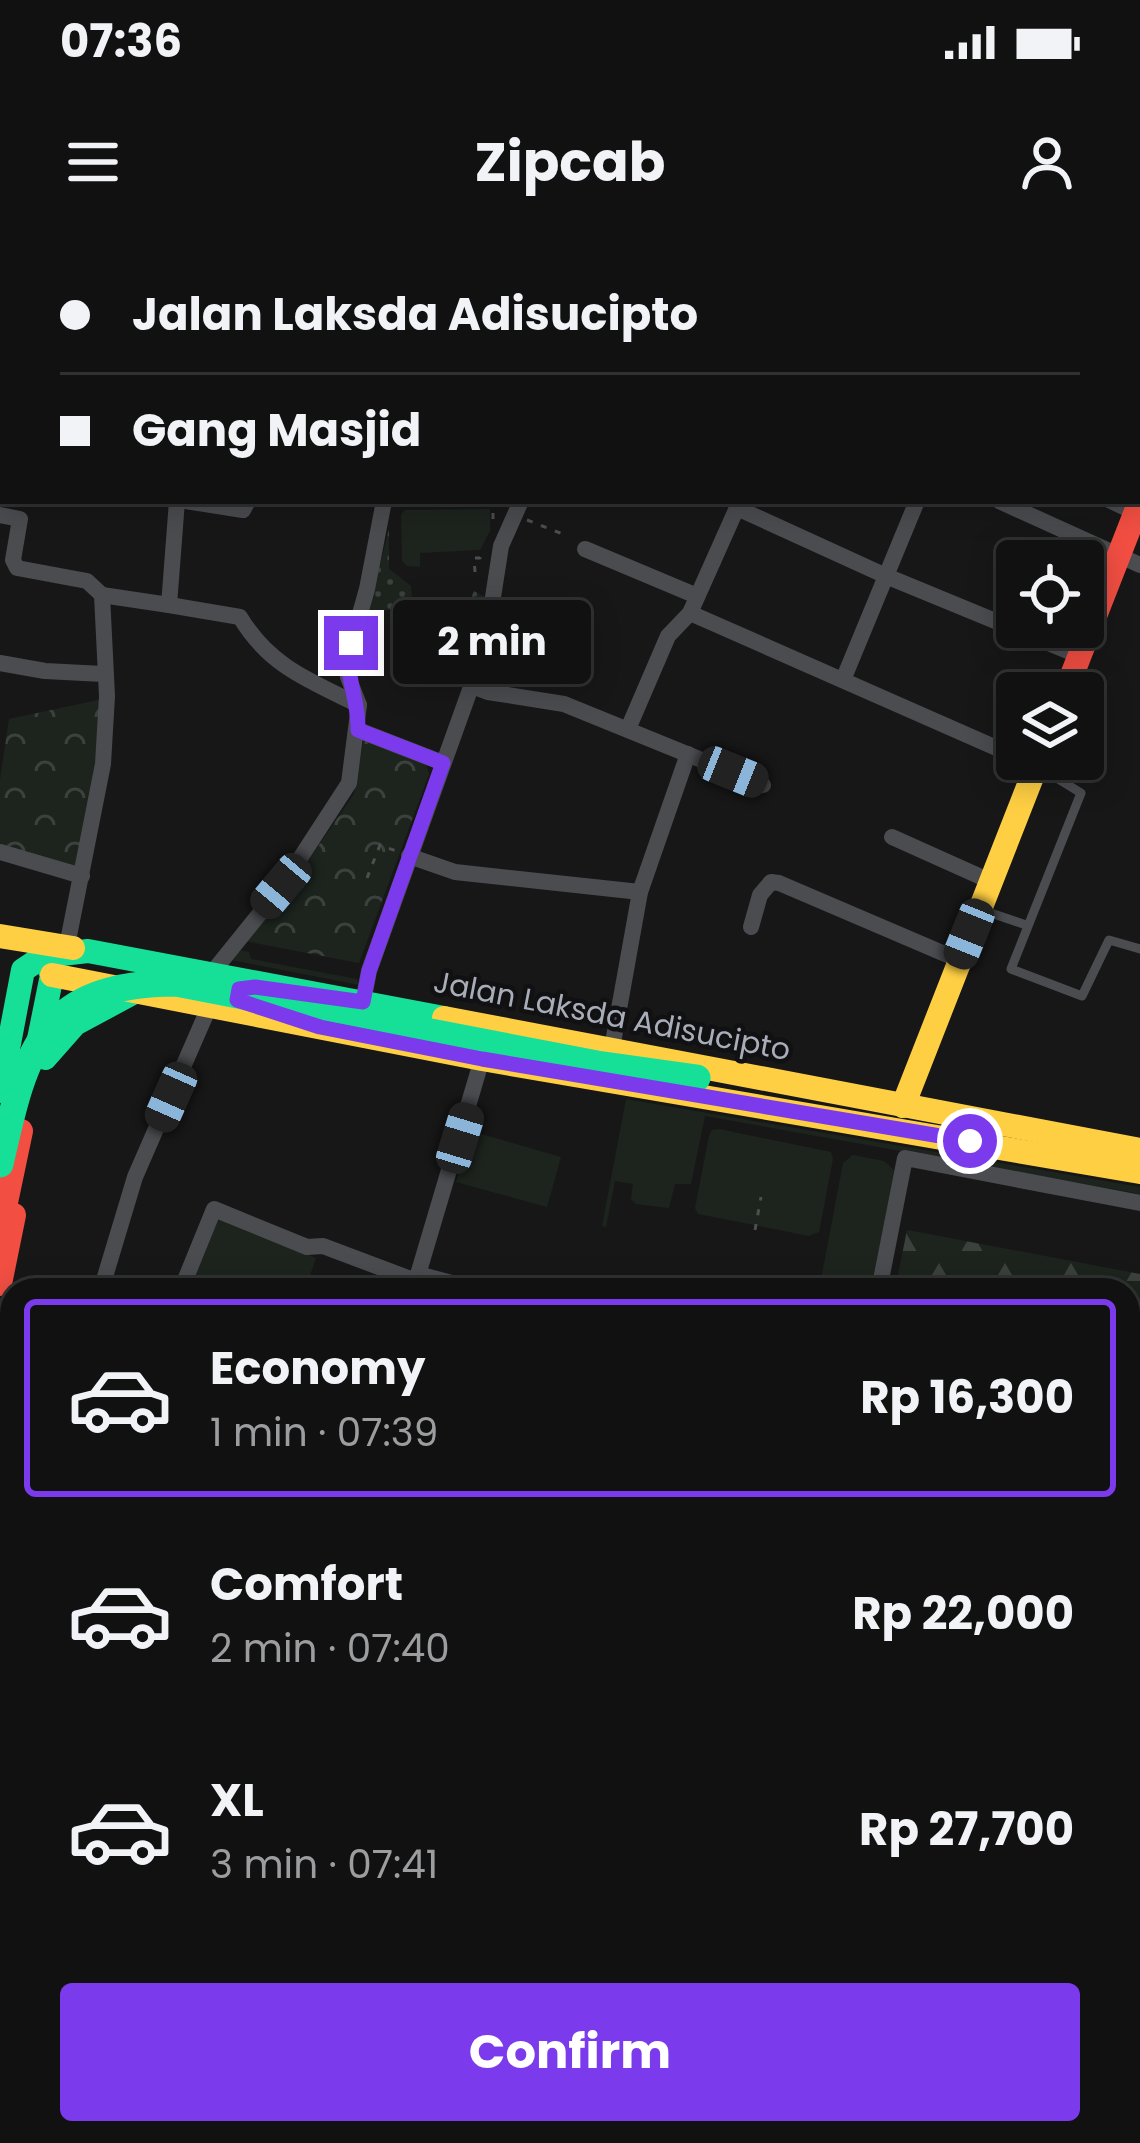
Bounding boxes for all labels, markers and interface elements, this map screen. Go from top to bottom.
text: 07:36 [60,10,182,73]
text: Zipcab [475,124,665,200]
icon: menu [60,129,126,195]
icon: person [1014,129,1080,195]
text: Jalan Laksda Adisucipto [132,283,698,346]
text: Gang Masjid [132,399,421,462]
map controls [996,540,1104,780]
button: locate [996,540,1104,648]
callout: 2 min [393,601,591,685]
text: 2 min [437,614,547,669]
route end [324,616,378,670]
button: layers [996,672,1104,780]
car [693,742,773,802]
car [244,847,318,925]
car [939,894,999,974]
street label: Jalan Laksda Adisucipto [430,960,794,1071]
car [140,1057,202,1137]
car [432,1098,488,1178]
route start [943,1114,997,1168]
text: Economy [210,1337,425,1400]
icon: car [66,1344,174,1452]
text: Rp 16,300 [860,1366,1074,1429]
text: 1 min · 07:39 [210,1405,438,1460]
text: Comfort [210,1553,403,1616]
icon: car [66,1560,174,1668]
text: Rp 22,000 [852,1582,1074,1645]
text: 2 min · 07:40 [210,1621,450,1676]
text: XL [210,1769,264,1832]
icon: car [66,1776,174,1884]
text: Rp 27,700 [859,1798,1074,1861]
text: 3 min · 07:41 [210,1837,438,1892]
button: Confirm [60,1983,1080,2121]

